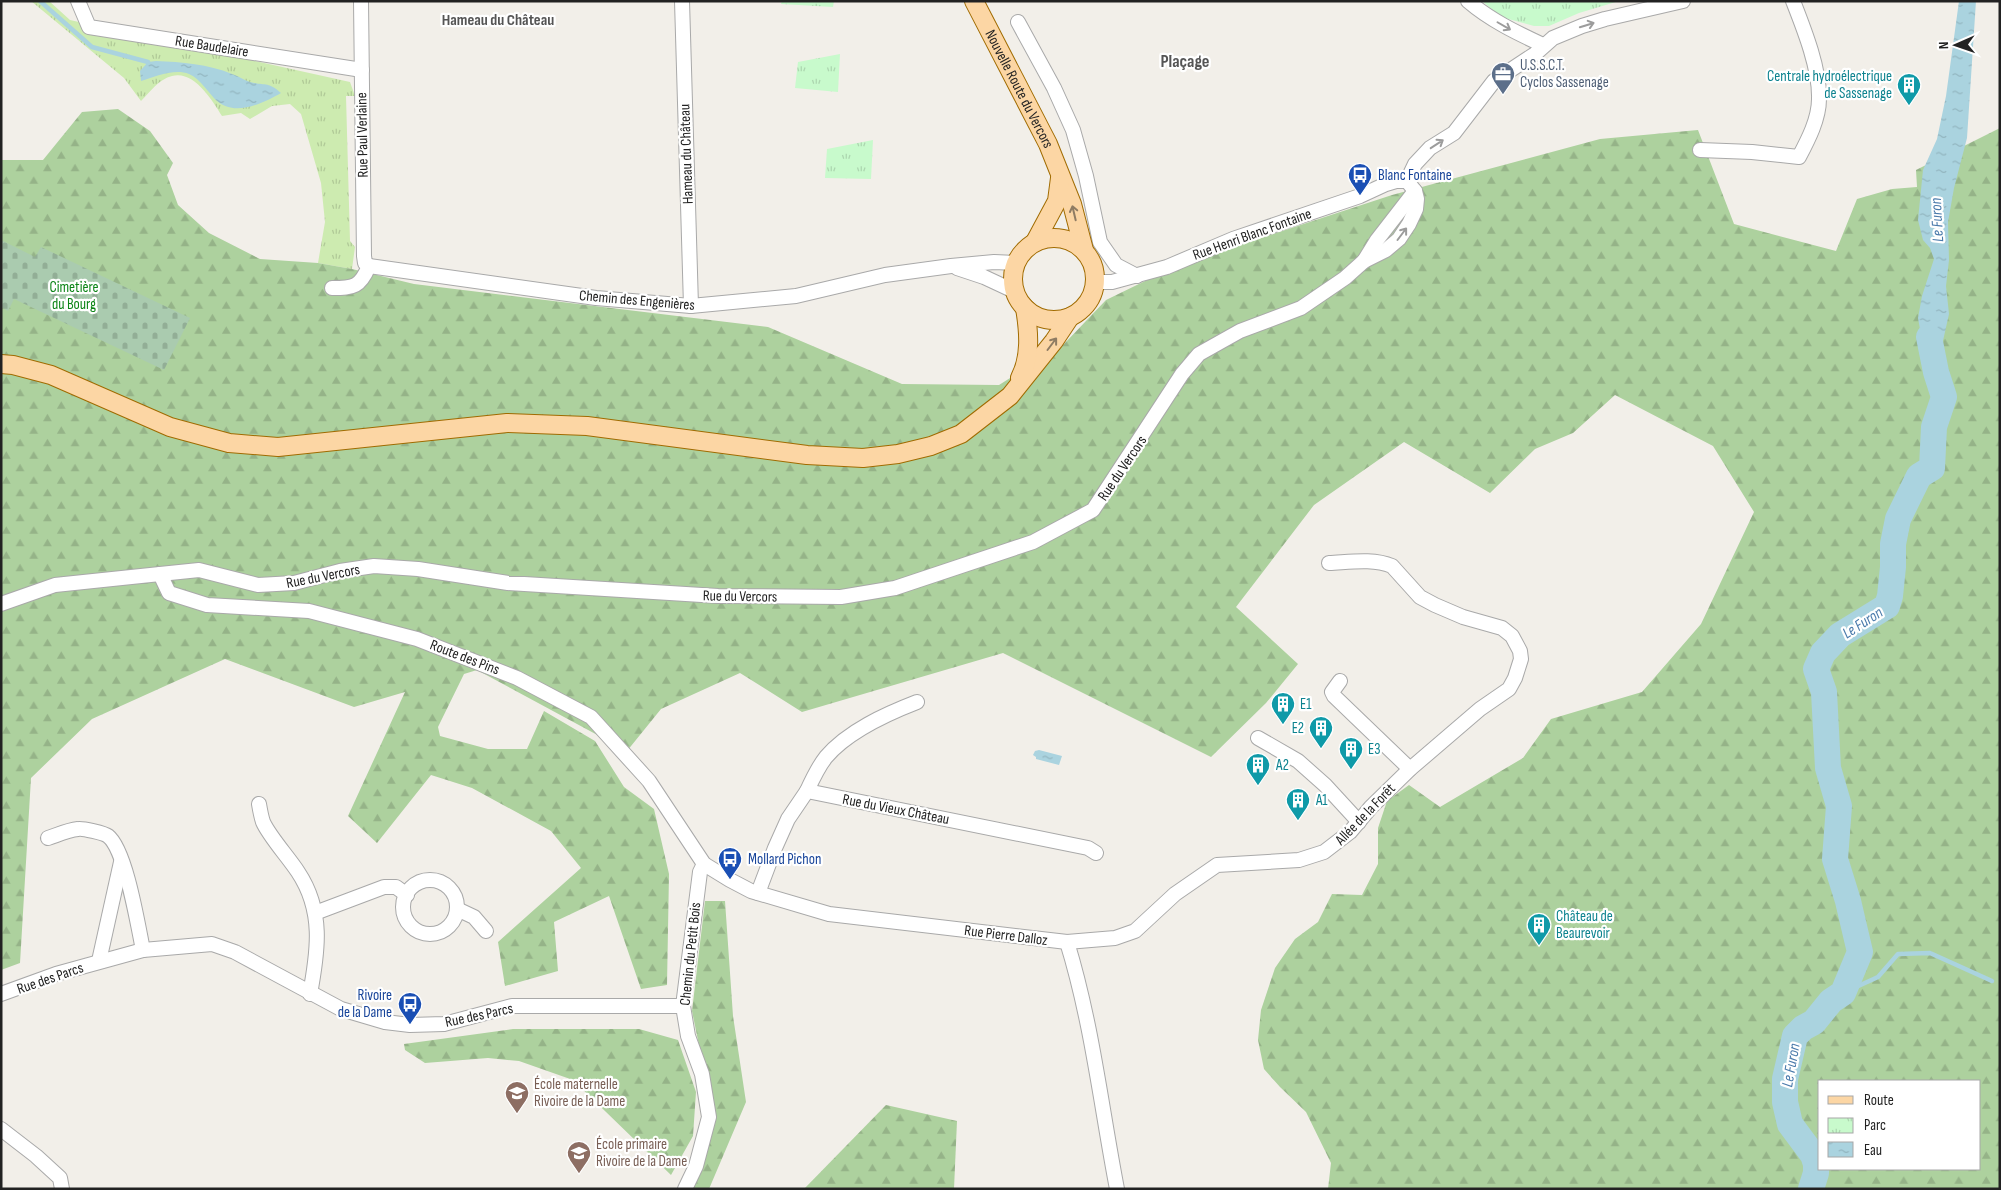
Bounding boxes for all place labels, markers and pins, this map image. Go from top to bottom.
place label: U.S.S.C.T. Cyclos Sassenage [1520,56,1609,92]
office icon: U.S.S.C.T. Cyclos Sassenage [1490,61,1516,95]
place label: Centrale hydroélectrique de Sassenage [1767,67,1892,103]
building icon: Centrale hydroélectrique de Sassenage [1896,72,1922,106]
bus stop icon: Blanc Fontaine [1347,162,1373,196]
place label: Blanc Fontaine [1378,166,1452,185]
building icon: E1 [1270,691,1296,725]
place label: E1 [1300,695,1312,714]
building icon: E2 [1308,715,1334,749]
place label: E2 [1292,719,1304,738]
building icon: E3 [1338,736,1364,770]
place label: E3 [1368,740,1380,759]
building icon: A2 [1245,752,1271,786]
place label: A2 [1275,756,1289,775]
building icon: A1 [1285,787,1311,821]
place label: A1 [1315,791,1328,810]
bus stop icon: Mollard Pichon [717,846,743,880]
place label: Mollard Pichon [748,850,821,869]
place label: Château de Beaurevoir [1556,907,1613,943]
building icon: Château de Beaurevoir [1526,912,1552,946]
place label: Rivoire de la Dame [338,986,392,1022]
bus stop icon: Rivoire de la Dame [397,991,423,1025]
place label: École maternelle Rivoire de la Dame [534,1075,625,1111]
school or university icon: École maternelle Rivoire de la Dame [504,1080,530,1114]
place label: École primaire Rivoire de la Dame [596,1135,687,1171]
school or university icon: École primaire Rivoire de la Dame [566,1140,592,1174]

